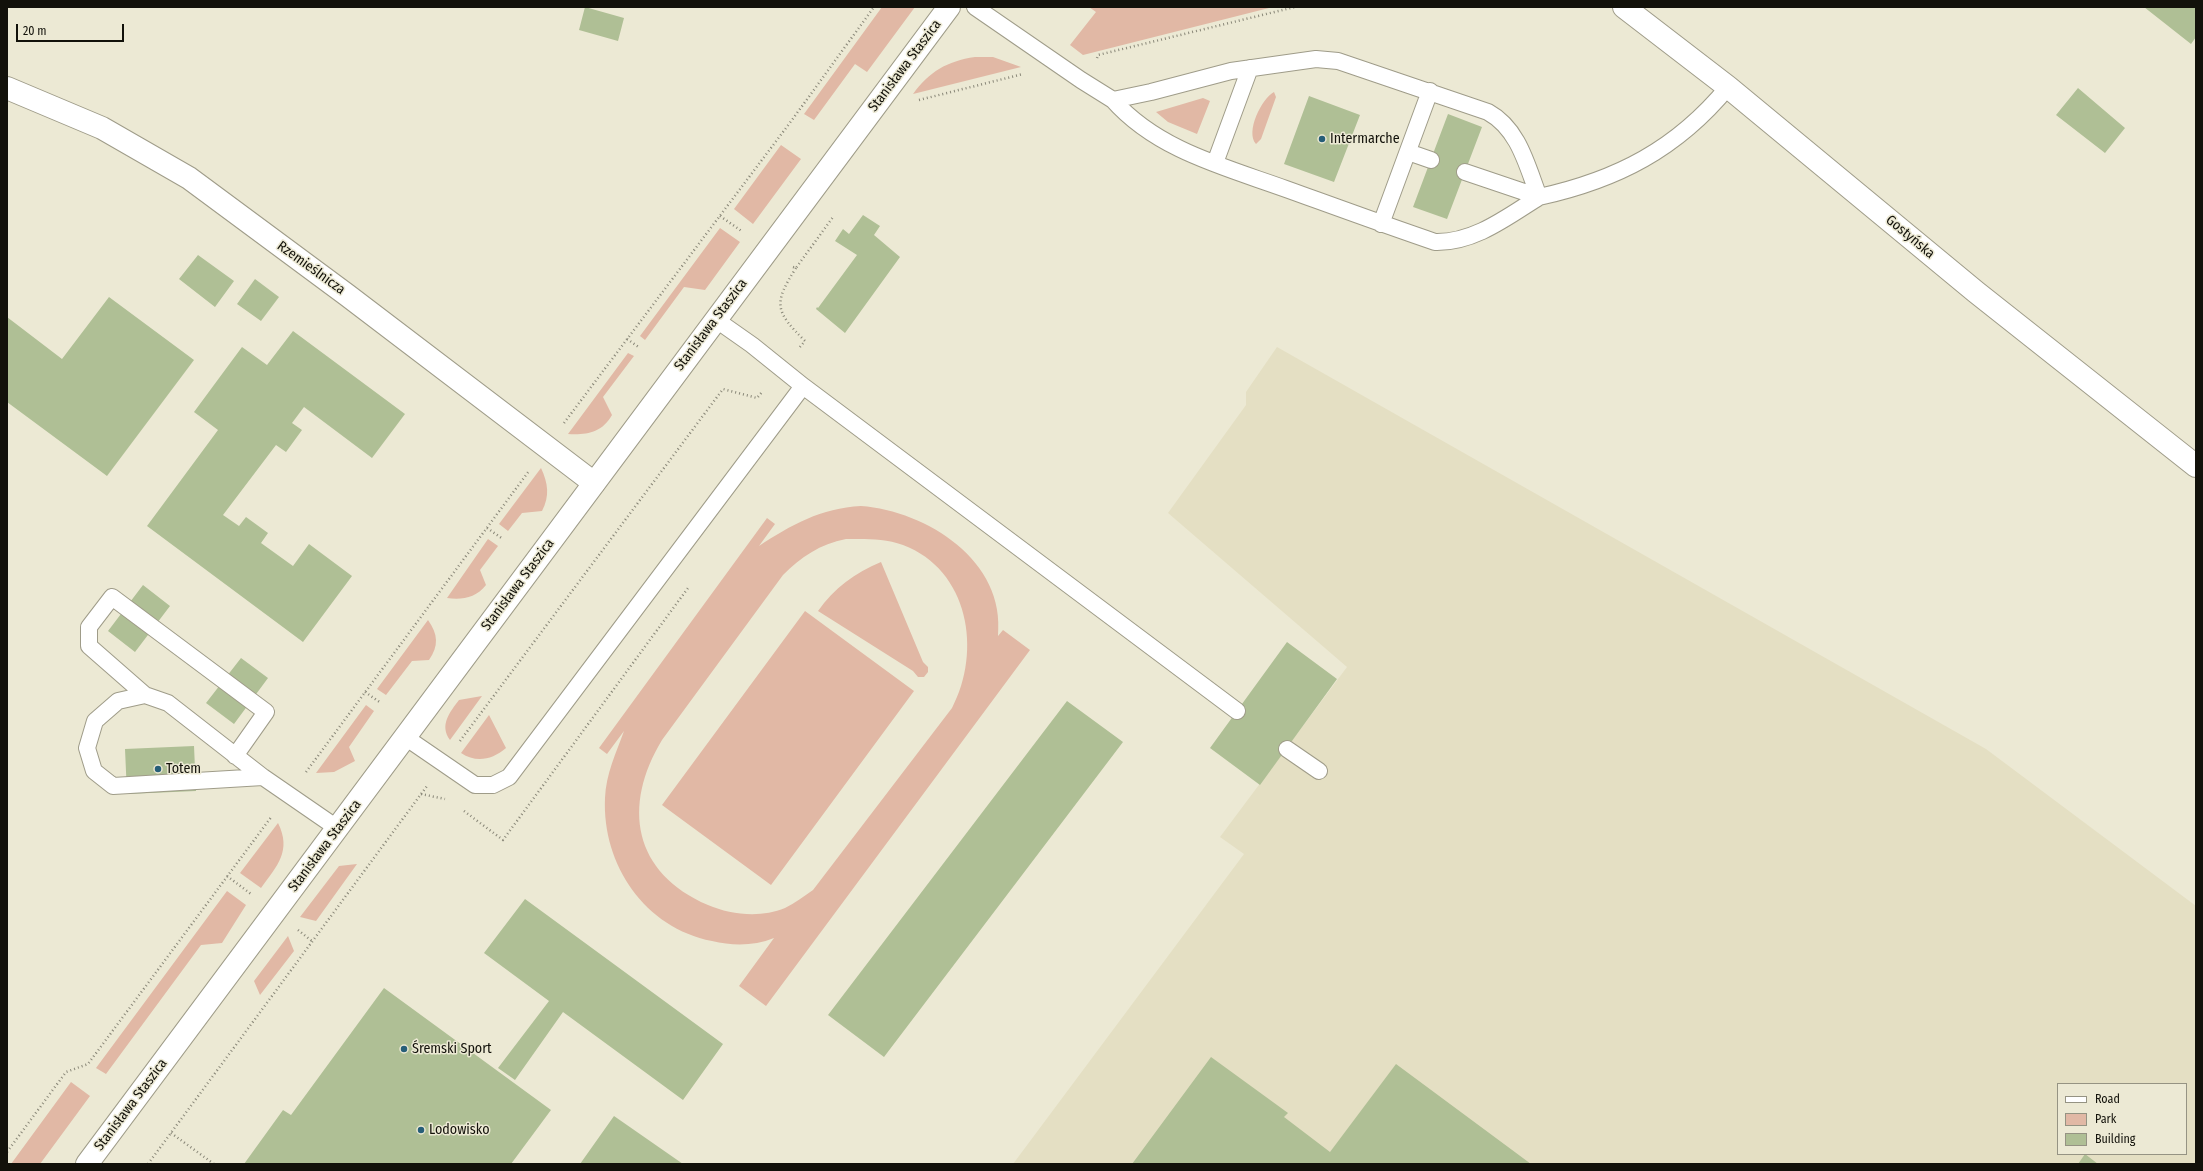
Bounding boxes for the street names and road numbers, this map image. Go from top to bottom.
street label: Stanisława Staszica [865,17,945,115]
street label: Gostyńska [1882,212,1938,262]
street label: Rzemieślnicza [274,238,348,298]
street label: Stanisława Staszica [671,276,751,374]
street label: Stanisława Staszica [478,536,558,634]
street label: Stanisława Staszica [285,797,365,895]
street label: Stanisława Staszica [91,1056,171,1154]

